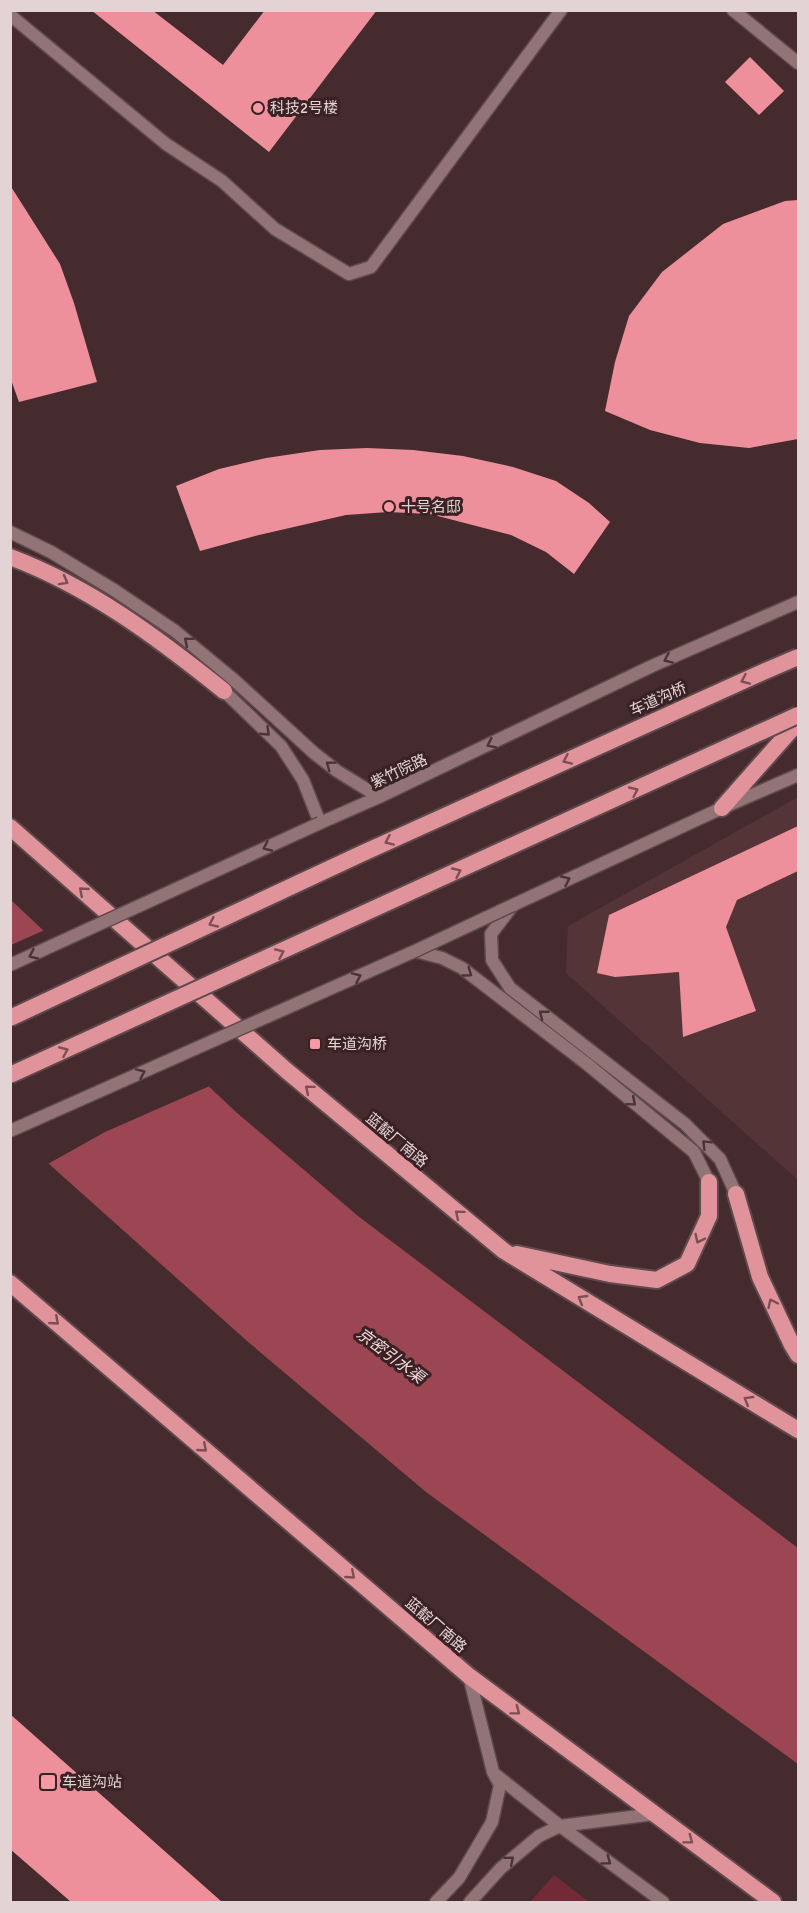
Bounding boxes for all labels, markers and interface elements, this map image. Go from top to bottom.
place label: 科技2号楼 [270,99,338,117]
marker: 科技2号楼 [251,101,265,115]
place label: 十号名邸 [401,498,461,516]
marker: 十号名邸 [382,500,396,514]
one-way arrow [57,574,68,585]
one-way arrow [184,638,195,649]
one-way arrow [663,652,674,664]
one-way arrow [740,673,751,685]
street label: 车道沟桥 [627,679,689,719]
one-way arrow [259,725,269,736]
one-way arrow [486,736,497,748]
street label: 紫竹院路 [368,750,430,792]
one-way arrow [562,753,573,765]
one-way arrow [326,762,337,773]
one-way arrow [628,786,639,798]
one-way arrow [385,834,396,846]
one-way arrow [263,840,274,852]
one-way arrow [451,868,462,880]
one-way arrow [559,876,570,888]
one-way arrow [79,887,90,898]
one-way arrow [208,916,219,928]
one-way arrow [28,948,39,960]
one-way arrow [273,949,284,961]
one-way arrow [462,966,473,977]
one-way arrow [351,972,362,984]
one-way arrow [539,1010,550,1021]
place label: 车道沟桥 [327,1035,387,1053]
marker: 车道沟桥 [308,1037,322,1051]
one-way arrow [57,1046,68,1058]
one-way arrow [134,1069,145,1081]
one-way arrow [305,1086,316,1097]
one-way arrow [625,1094,636,1105]
street label: 蓝靛厂南路 [362,1109,432,1171]
one-way arrow [702,1141,713,1152]
one-way arrow [455,1210,466,1221]
one-way arrow [694,1232,706,1243]
one-way arrow [578,1295,588,1307]
one-way arrow [767,1298,779,1309]
one-way arrow [48,1314,59,1325]
water label: 京密引水渠 [352,1324,430,1389]
one-way arrow [744,1396,754,1407]
one-way arrow [196,1441,207,1452]
one-way arrow [344,1568,355,1579]
street label: 蓝靛厂南路 [402,1594,470,1656]
one-way arrow [509,1704,520,1715]
marker: 车道沟站 [39,1773,57,1791]
place label: 车道沟站 [62,1773,122,1791]
one-way arrow [682,1833,693,1844]
one-way arrow [600,1854,611,1865]
one-way arrow [503,1856,514,1867]

